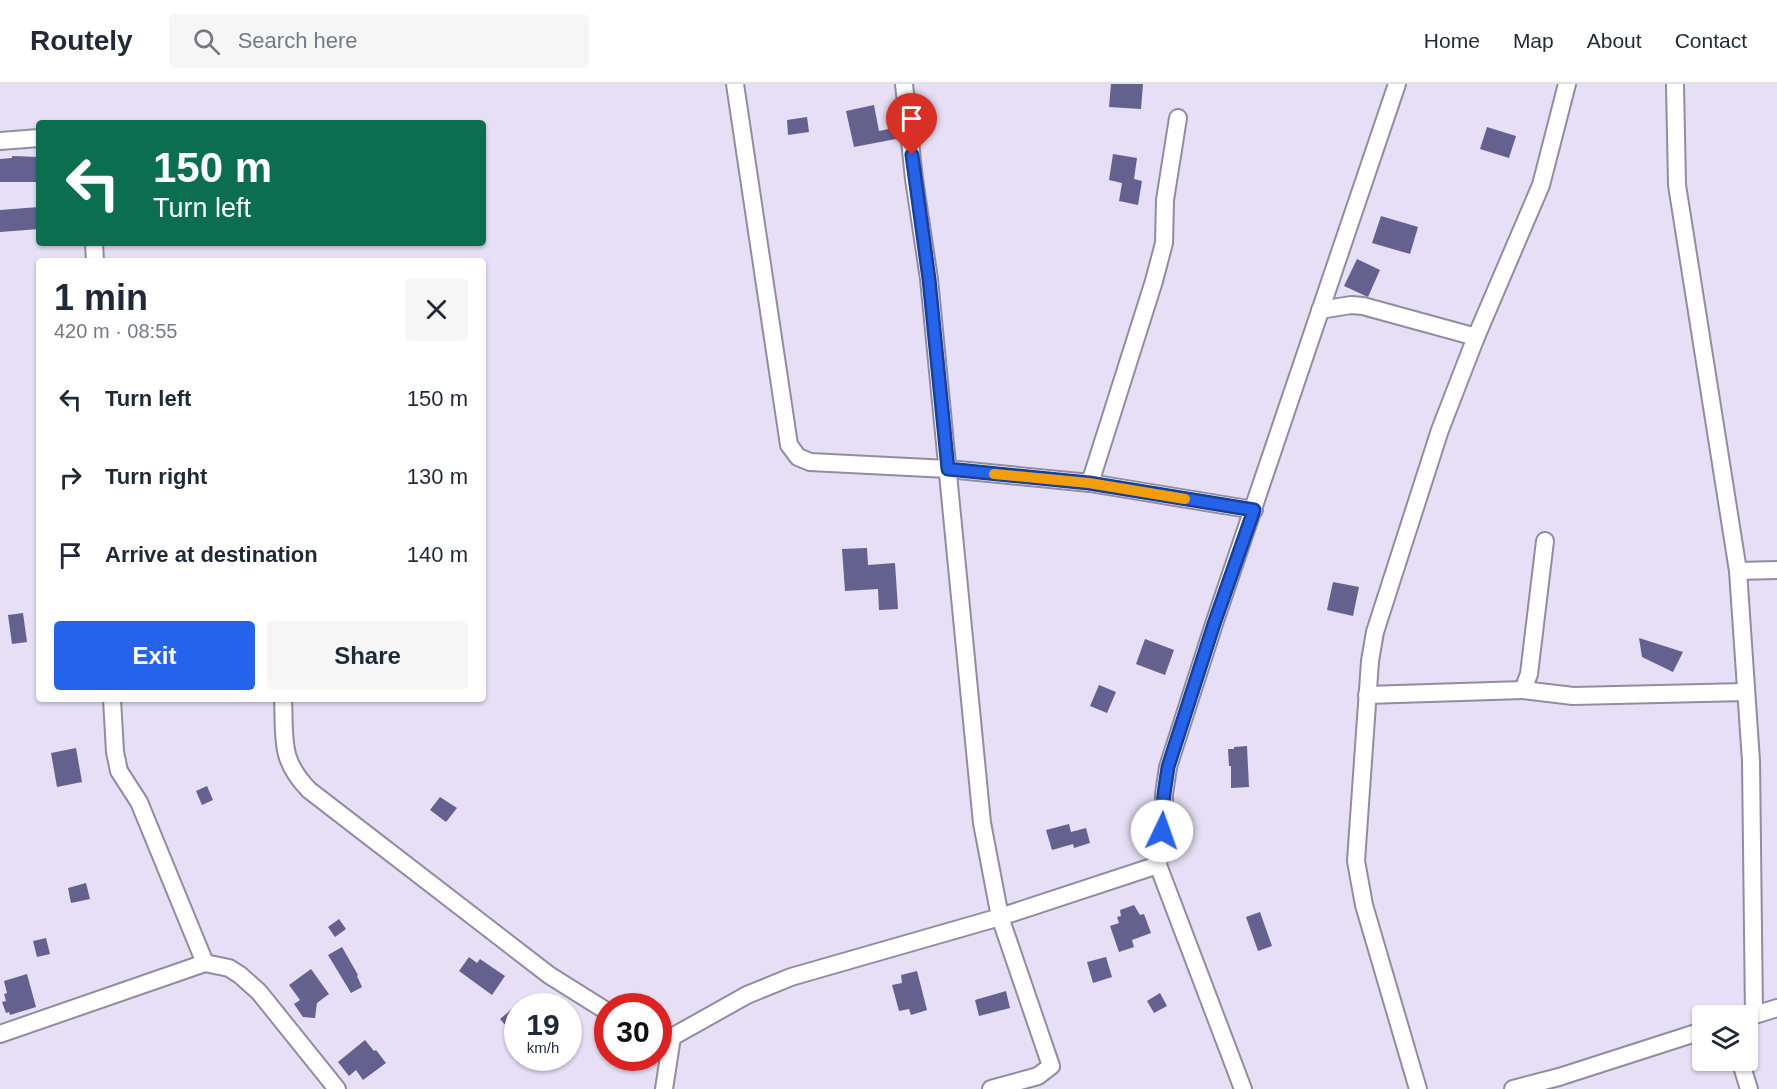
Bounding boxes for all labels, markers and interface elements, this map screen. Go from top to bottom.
search box [169,14,589,68]
text: Routely [30,25,133,56]
icon: search [190,25,223,58]
text: Search here [238,28,358,53]
text: Home [1424,29,1480,52]
text: Map [1513,29,1554,52]
text: About [1587,29,1642,52]
text: Contact [1675,29,1747,52]
pin [886,93,937,155]
icon: arrive [895,102,928,135]
icon: left [54,144,132,222]
text: 150 m [153,144,272,191]
text: Turn left [153,193,251,223]
text: 1 min [54,277,148,318]
button: close [405,278,468,341]
text: 420 m · 08:55 [54,320,177,342]
icon: left [54,383,87,416]
text: Turn left [105,386,191,411]
text: 150 m [407,386,468,411]
icon: right [54,461,87,494]
text: Turn right [105,464,207,489]
text: 130 m [407,464,468,489]
icon: arrive [54,539,87,572]
text: Arrive at destination [105,542,318,567]
text: 140 m [407,542,468,567]
button: Exit [54,621,255,690]
button: Share [267,621,468,690]
position arrow [1130,799,1194,863]
speed limit sign: 30 [594,993,672,1071]
map controls [1692,1005,1758,1071]
button: layers [1692,1005,1758,1071]
text: 19 [526,1008,560,1041]
text: km/h [527,1039,559,1056]

